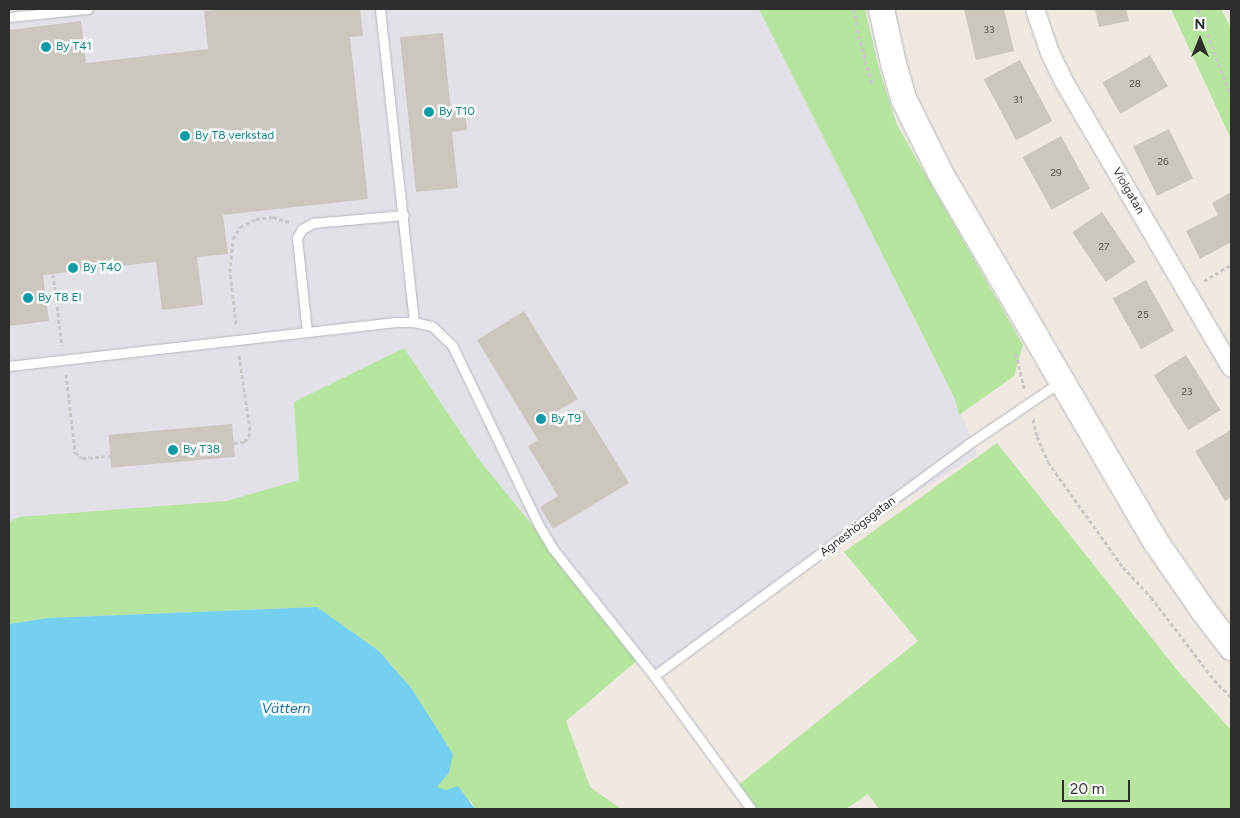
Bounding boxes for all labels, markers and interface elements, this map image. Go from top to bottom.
north arrow [1175,15,1225,65]
text: N [1195,16,1205,33]
house number: 33 [984,24,994,36]
place label: By T41 [56,40,92,54]
marker: By T41 [40,41,52,53]
house number: 28 [1129,78,1141,90]
house number: 31 [1013,94,1023,106]
place label: By T10 [439,105,475,119]
marker: By T10 [423,106,435,118]
place label: By T8 verkstad [195,129,274,143]
marker: By T8 verkstad [179,130,191,142]
house number: 26 [1157,156,1169,168]
street label: Violgatan [1109,165,1147,217]
house number: 29 [1050,167,1062,179]
house number: 27 [1099,241,1109,253]
place label: By T40 [83,261,121,275]
marker: By T40 [67,262,79,274]
place label: By T8 El [38,291,81,305]
marker: By T8 El [22,292,34,304]
house number: 25 [1137,309,1149,321]
house number: 23 [1181,386,1193,398]
place label: By T9 [551,412,581,426]
marker: By T9 [535,413,547,425]
place label: By T38 [183,443,220,457]
marker: By T38 [167,444,179,456]
street label: Agneshögsgatan [817,494,899,560]
water label: Vättern [262,701,310,717]
scale bar [1065,770,1132,802]
text: 20 m [1070,780,1104,798]

